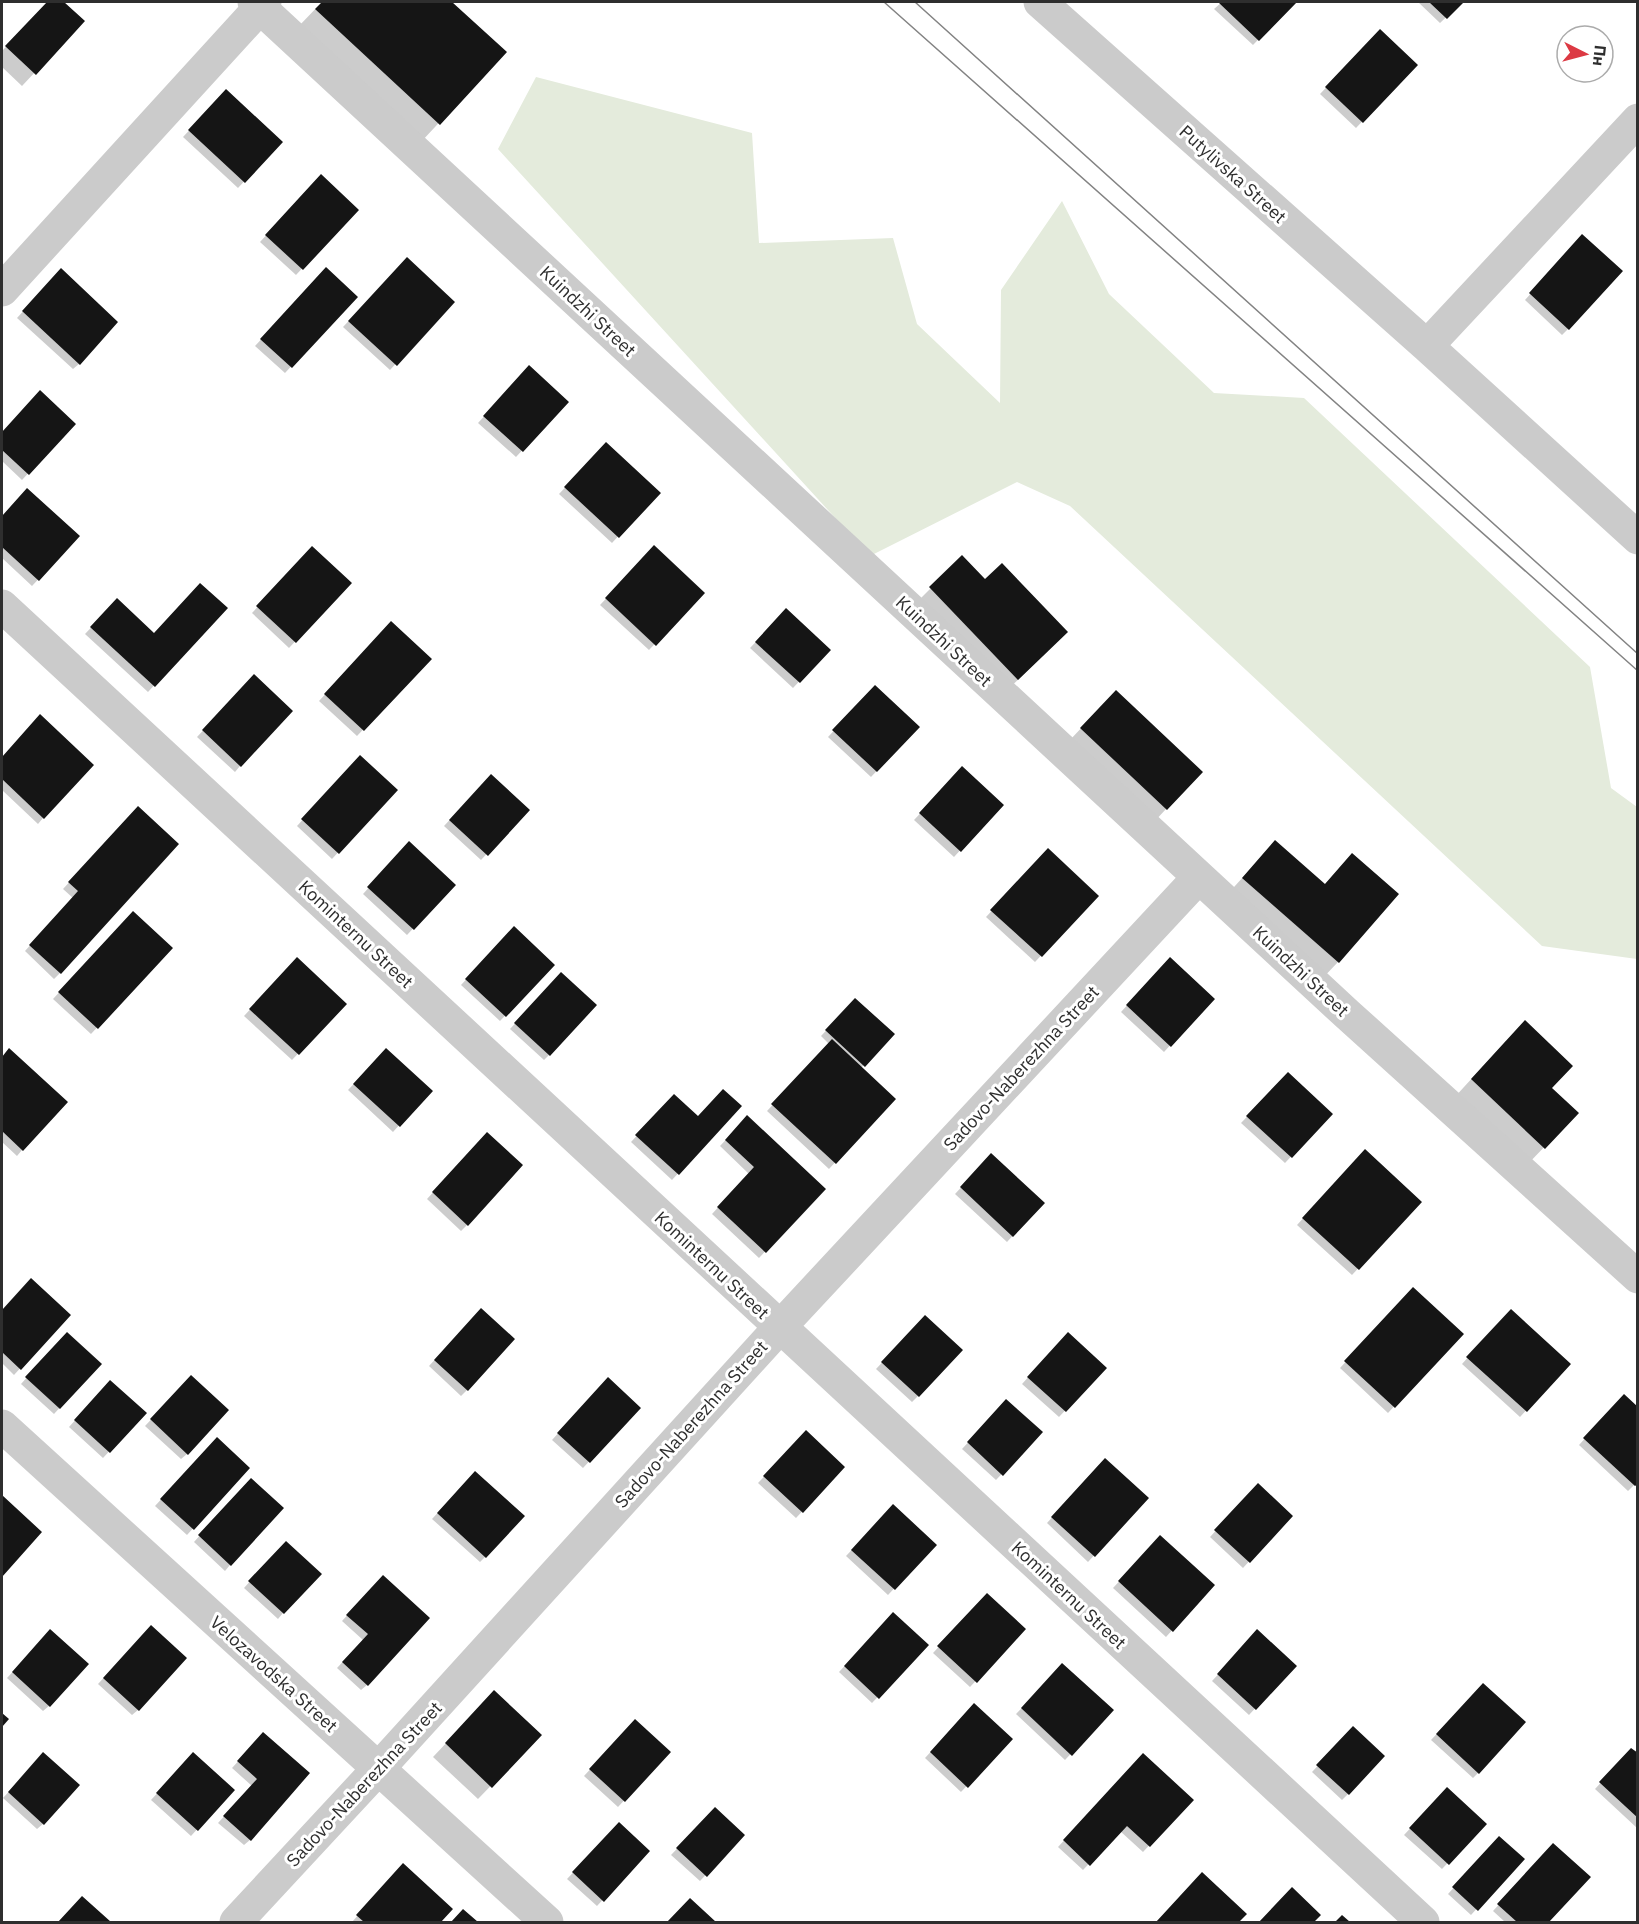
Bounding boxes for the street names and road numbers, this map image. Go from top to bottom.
street label: Putylivska Street [1175,120,1291,228]
street label: Kuindzhi Street [535,261,641,361]
street label: Kuindzhi Street [891,591,997,691]
street label: Kominternu Street [294,875,418,993]
street label: Kuindzhi Street [1248,921,1354,1021]
street label: Sadovo-Naberezhna Street [938,981,1104,1155]
street label: Kominternu Street [650,1206,774,1324]
street label: Sadovo-Naberezhna Street [610,1335,772,1513]
street label: Kominternu Street [1007,1536,1131,1654]
street label: Velozavodska Street [206,1611,342,1737]
street label: Sadovo-Naberezhna Street [281,1697,447,1871]

